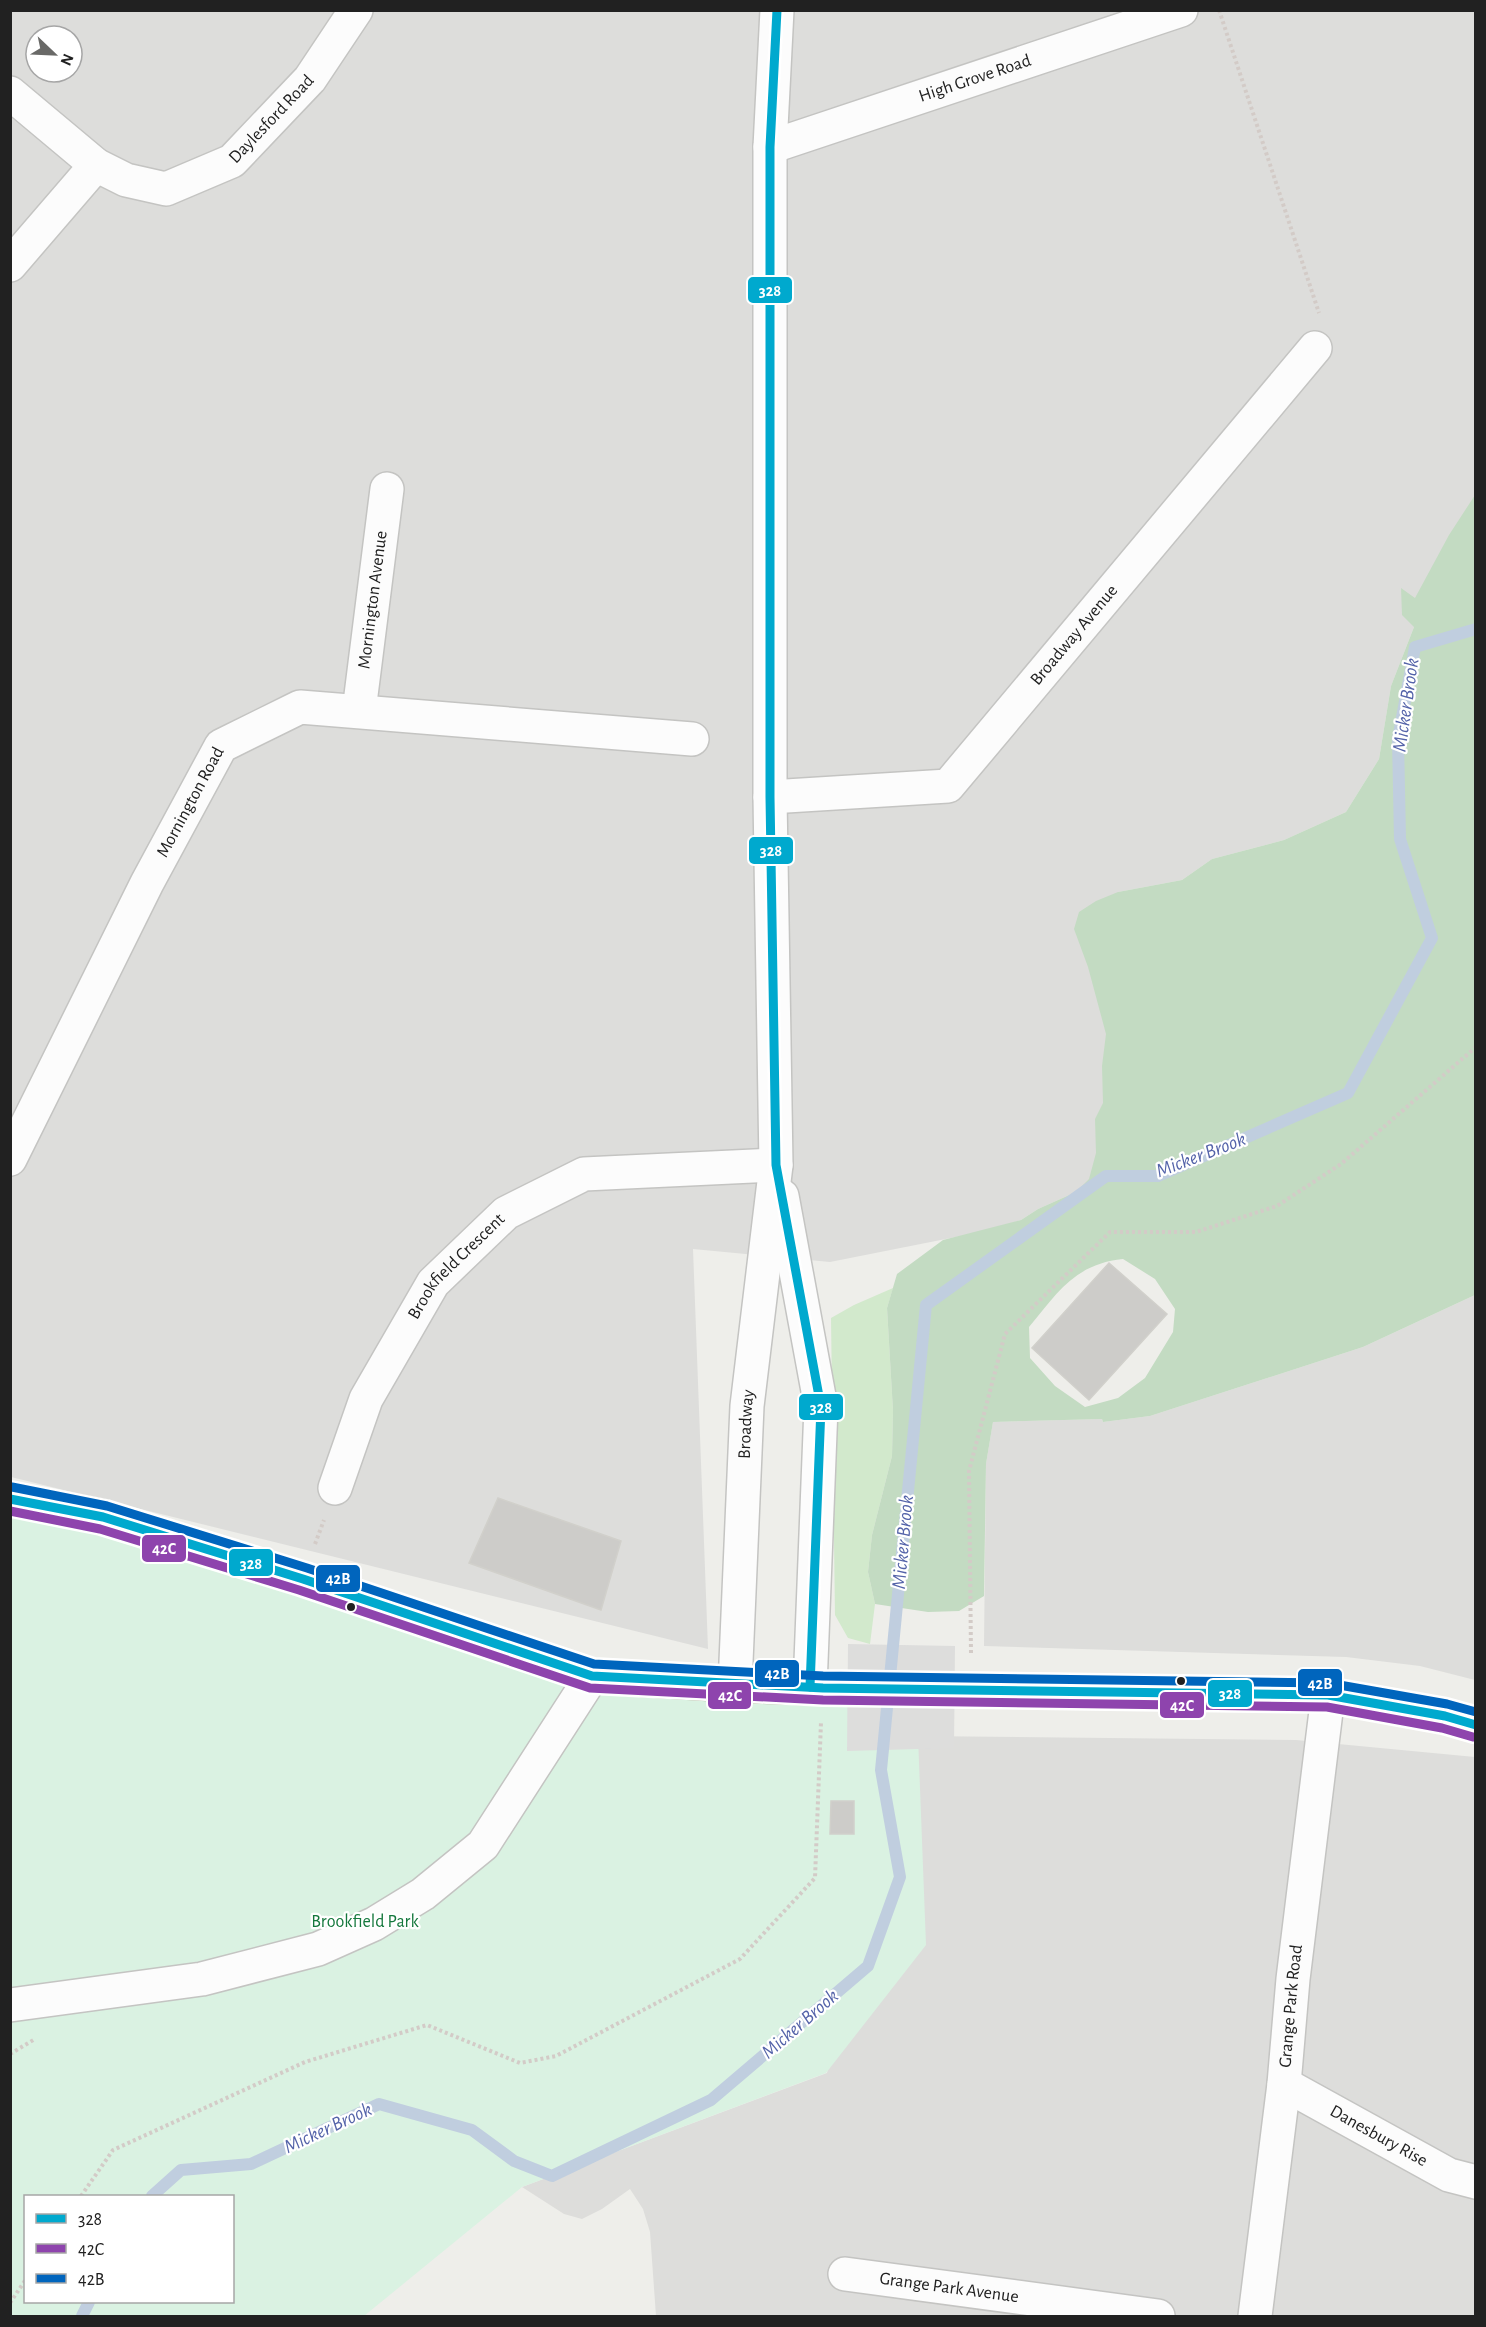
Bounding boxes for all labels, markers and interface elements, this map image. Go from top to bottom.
north arrow [24,24,84,84]
text: N [57,51,76,68]
street label: High Grove Road [916,52,1033,106]
street label: Daylesford Road [226,72,318,167]
line badge: 328 [747,276,793,304]
text: 328 [759,283,781,299]
street label: Mornington Avenue [355,530,391,670]
street label: Broadway Avenue [1027,582,1121,689]
water label: Micker Brook [1390,657,1422,753]
street label: Mornington Road [154,744,228,860]
line badge: 328 [748,836,794,865]
text: 328 [760,843,782,859]
water label: Micker Brook [1153,1129,1249,1181]
street label: Brookfield Crescent [405,1210,509,1322]
street label: Broadway [736,1388,758,1459]
line badge: 328 [798,1393,844,1421]
text: 328 [810,1400,832,1416]
water label: Micker Brook [889,1494,917,1590]
line badge: 42C [141,1534,187,1563]
text: 42C [152,1541,177,1557]
line badge: 328 [228,1548,274,1577]
text: 328 [240,1556,262,1572]
line badge: 42B [315,1564,361,1593]
text: 42B [326,1571,350,1587]
unlabelled marker [345,1601,357,1613]
line badge: 42B [754,1659,800,1688]
text: 42B [765,1666,789,1682]
line badge: 42B [1297,1668,1343,1697]
unlabelled marker [1175,1675,1187,1687]
text: 42B [1308,1676,1332,1692]
line badge: 328 [1207,1679,1253,1708]
line badge: 42C [707,1681,752,1710]
text: 328 [1219,1686,1241,1702]
text: 42C [718,1688,743,1704]
line badge: 42C [1159,1691,1205,1719]
text: 42C [1170,1698,1195,1714]
park label: Brookfield Park [311,1913,419,1931]
street label: Grange Park Road [1276,1944,1306,2068]
water label: Micker Brook [758,1985,842,2063]
water label: Micker Brook [281,2099,375,2157]
street label: Danesbury Rise [1327,2102,1430,2170]
legend [24,2195,234,2303]
text: 328 [78,2211,102,2229]
text: 42C [78,2241,104,2259]
street label: Grange Park Avenue [878,2270,1020,2306]
text: 42B [78,2271,105,2289]

